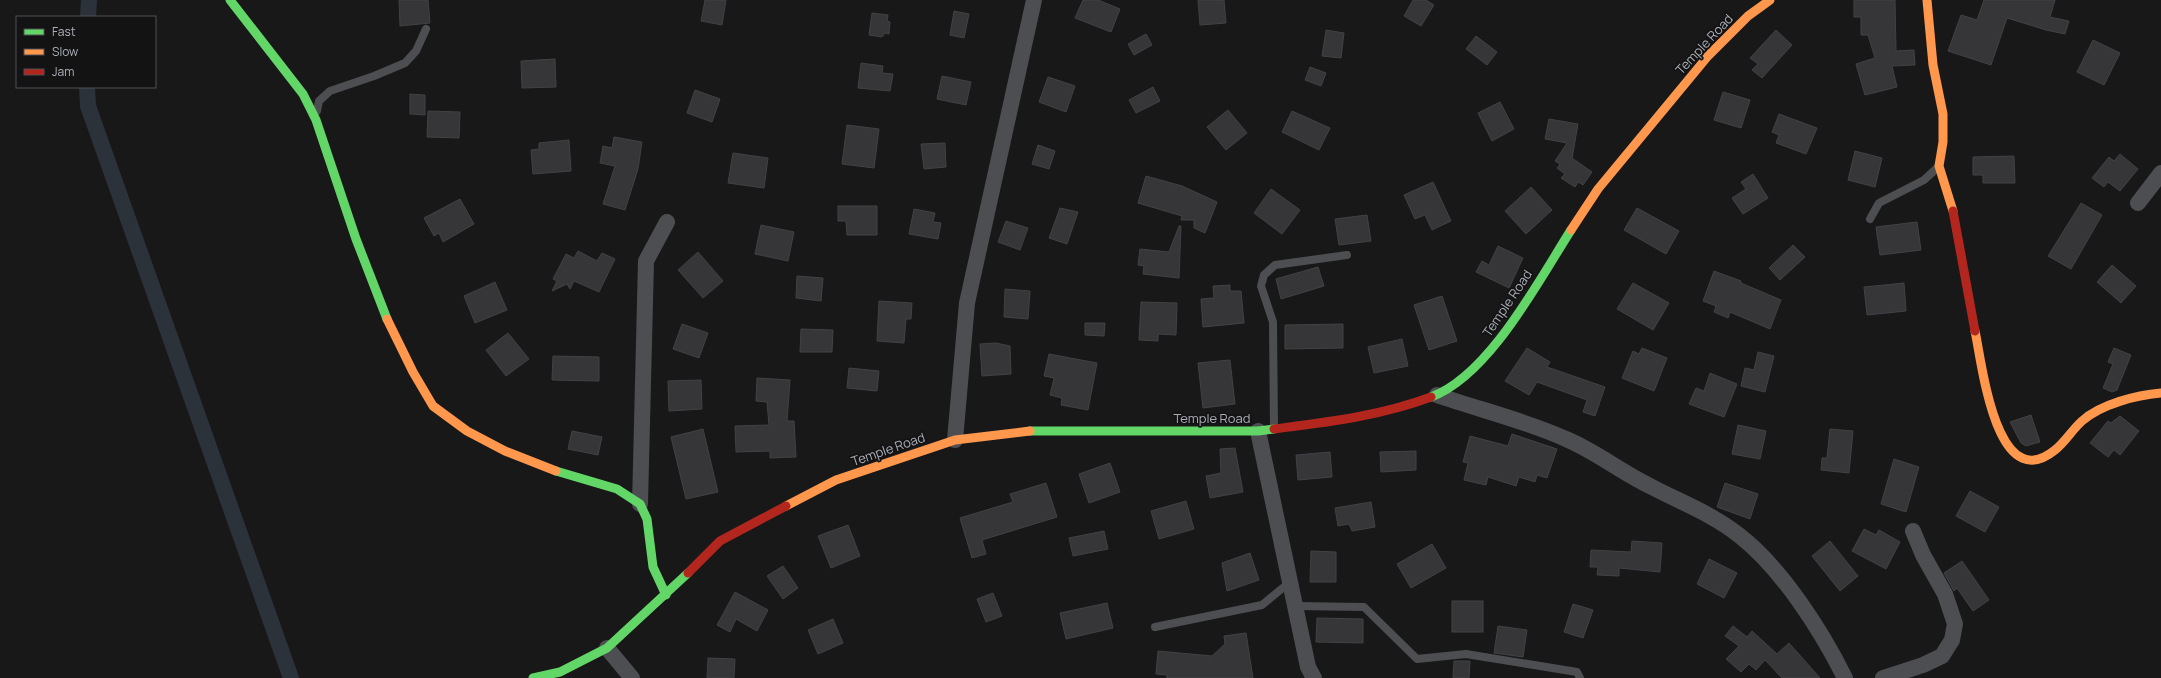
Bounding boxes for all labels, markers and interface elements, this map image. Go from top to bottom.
street label: Temple Road [1671,10,1737,78]
legend [16,16,156,88]
text: Fast [52,23,76,40]
text: Slow [52,43,78,60]
text: Jam [52,63,74,80]
street label: Temple Road [1478,266,1536,340]
street label: Temple Road [1174,409,1250,427]
street label: Temple Road [849,428,927,470]

